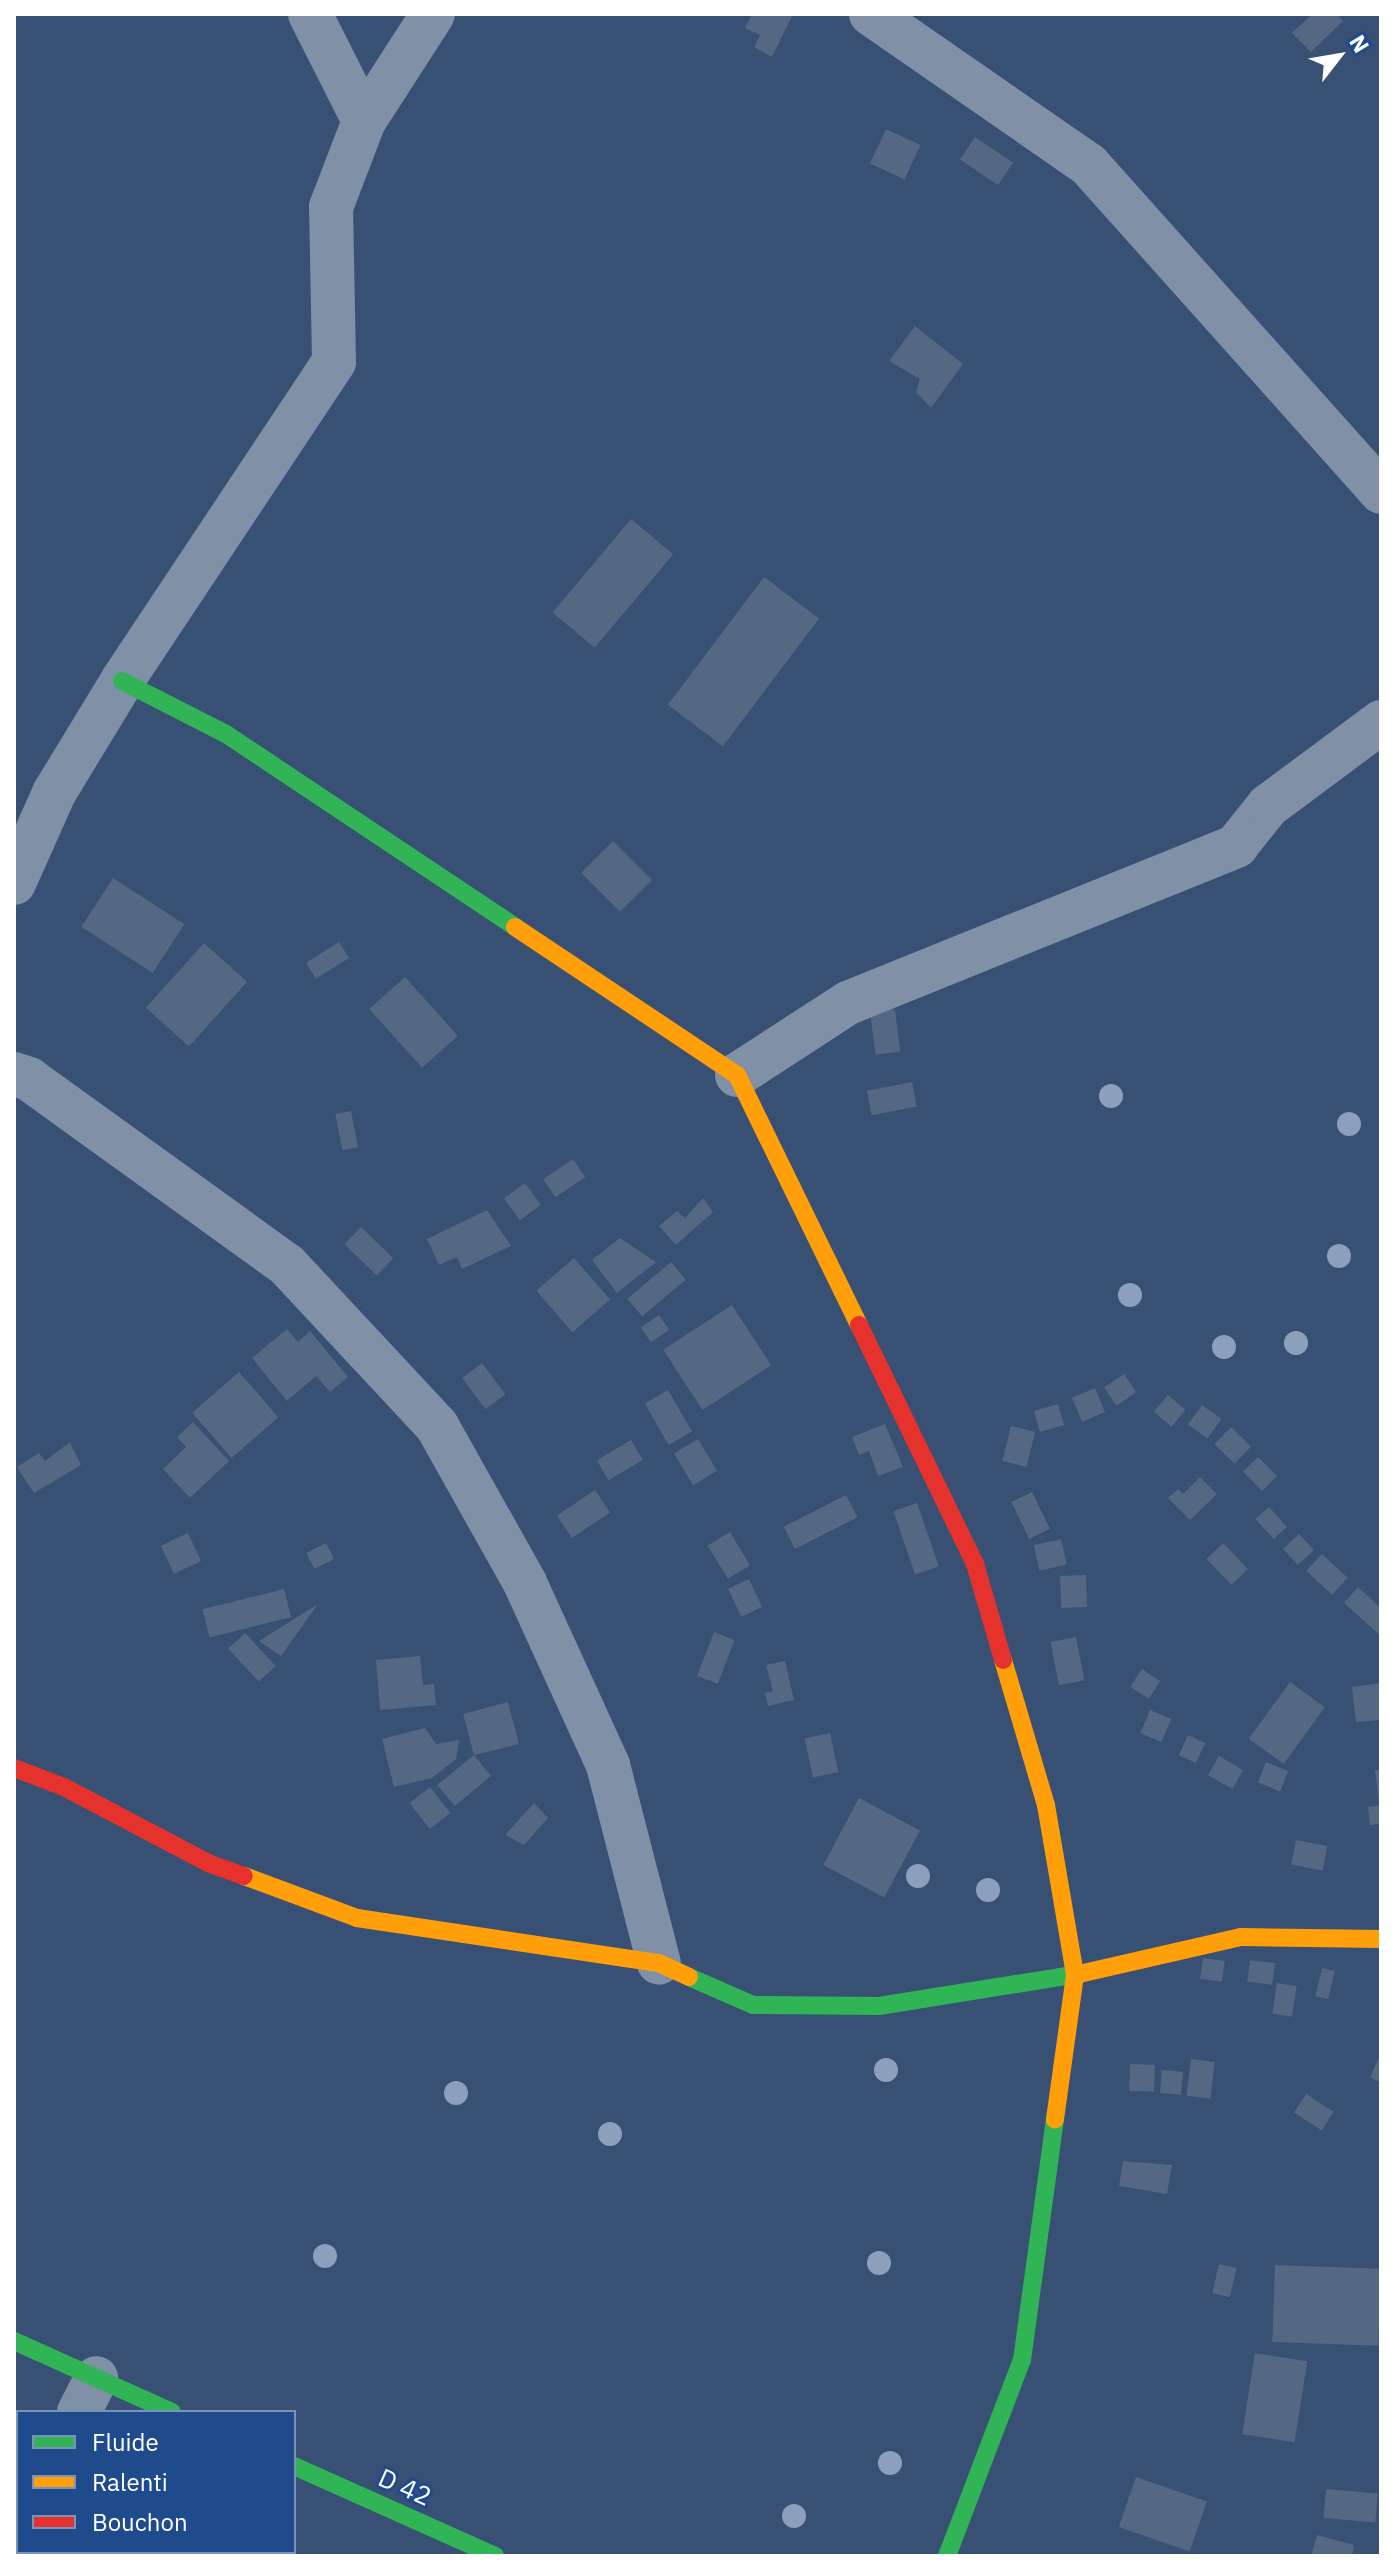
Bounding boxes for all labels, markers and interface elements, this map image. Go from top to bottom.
north arrow [1299,16,1379,96]
text: N [1343,29,1377,58]
legend [16,2410,296,2554]
text: Fluide [92,2426,159,2458]
street label: D 42 [374,2462,436,2512]
text: Ralenti [92,2466,168,2498]
text: Bouchon [92,2506,188,2538]

